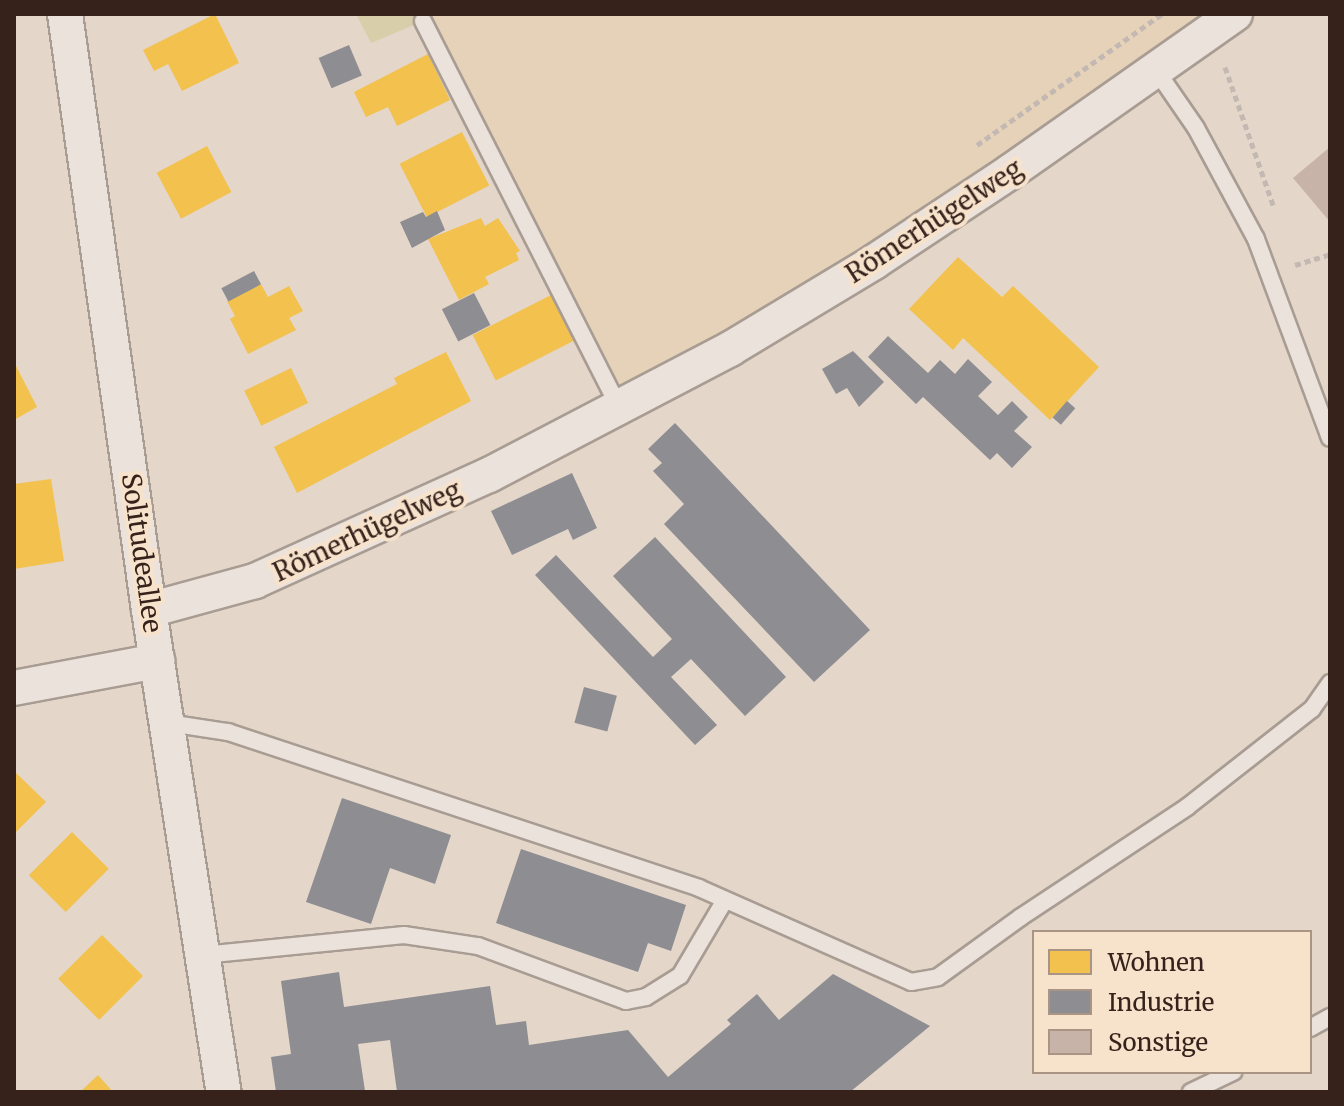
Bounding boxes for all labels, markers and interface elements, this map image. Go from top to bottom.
street label: Römerhügelweg [840,152,1028,290]
street label: Solitudeallee [115,471,169,635]
street label: Römerhügelweg [268,474,466,588]
legend [1032,930,1312,1074]
text: Wohnen [1108,947,1205,978]
text: Industrie [1108,987,1214,1018]
text: Sonstige [1108,1027,1208,1058]

